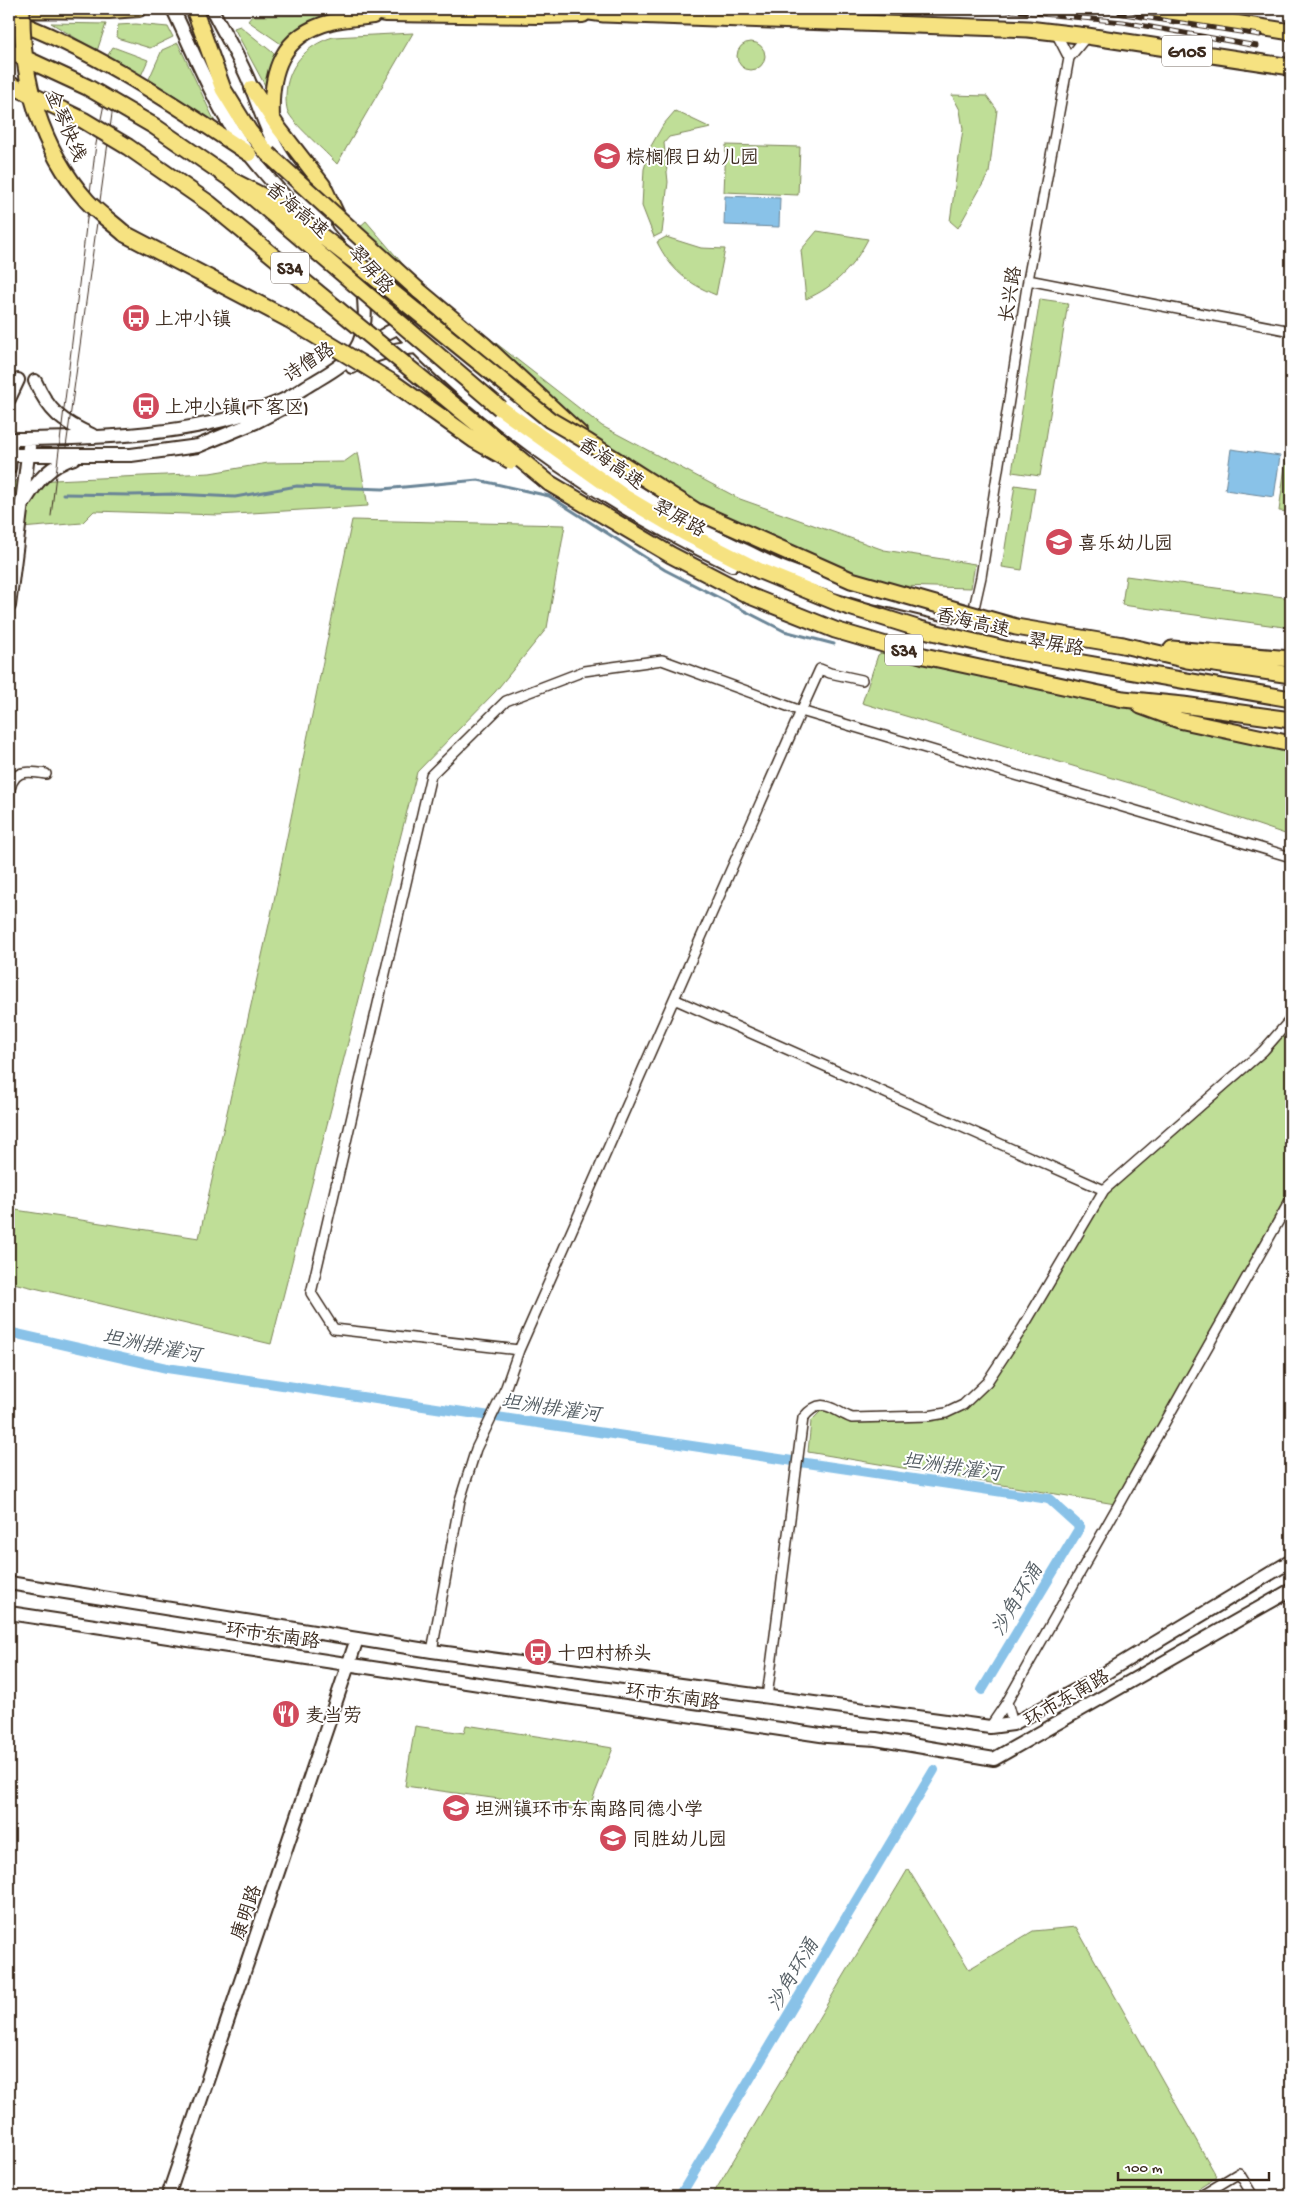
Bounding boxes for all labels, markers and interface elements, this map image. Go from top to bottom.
road number: G105 [1162,36,1212,66]
street label: 金琴快线 [38,86,90,166]
school or university icon: 棕榈假日幼儿园 [592,141,622,171]
place label: 棕榈假日幼儿园 [626,147,759,171]
street label: 香海高速 [259,178,333,245]
street label: 翠屏路 [342,242,397,300]
road number: S34 [271,252,309,284]
street label: 长兴路 [996,264,1028,325]
bus stop icon: 上冲小镇 [121,303,151,333]
place label: 上冲小镇 [155,309,231,333]
street label: 诗僧路 [279,338,340,389]
bus stop icon: 上冲小镇(下客区) [131,391,161,421]
place label: 上冲小镇(下客区) [165,397,309,421]
street label: 香海高速 [572,433,648,496]
street label: 翠屏路 [648,495,709,544]
school or university icon: 喜乐幼儿园 [1044,527,1074,557]
place label: 喜乐幼儿园 [1078,533,1173,557]
street label: 香海高速 [933,604,1012,644]
street label: 翠屏路 [1025,629,1086,663]
road number: S34 [885,634,923,666]
water label: 坦洲排灌河 [100,1326,206,1370]
water label: 坦洲排灌河 [499,1390,605,1429]
water label: 坦洲排灌河 [900,1449,1006,1488]
water label: 沙角环涌 [987,1559,1050,1641]
street label: 环市东南路 [224,1618,321,1655]
bus stop icon: 十四村桥头 [523,1637,553,1667]
place label: 十四村桥头 [557,1643,652,1667]
street label: 环市东南路 [1020,1665,1115,1734]
street label: 环市东南路 [624,1679,721,1716]
restaurant icon: 麦当劳 [271,1699,301,1729]
place label: 麦当劳 [305,1705,362,1729]
school or university icon: 坦洲镇环市东南路同德小学 [441,1793,471,1823]
place label: 坦洲镇环市东南路同德小学 [475,1799,703,1823]
school or university icon: 同胜幼儿园 [598,1823,628,1853]
place label: 同胜幼儿园 [632,1829,727,1853]
street label: 康明路 [227,1882,268,1944]
water label: 沙角环涌 [763,1934,826,2016]
scale bar [1118,2150,1269,2182]
text: 100 m [1124,2160,1163,2178]

